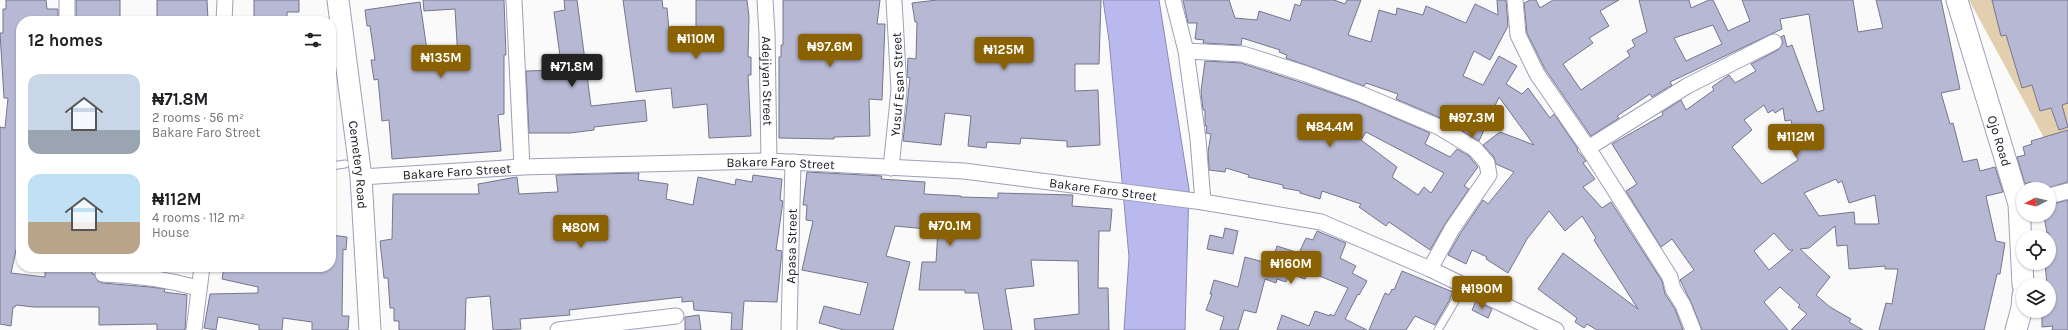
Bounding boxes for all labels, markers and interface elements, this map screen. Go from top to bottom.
pin: ₦110M [668,26,724,60]
icon: filters [302,29,324,51]
text: 12 homes [28,30,103,50]
text: ₦110M [677,31,715,46]
street label: Yusuf Esan Street [887,32,907,137]
pin: ₦97.6M [797,34,863,68]
street label: Adejiyan Street [759,36,775,126]
pin: ₦125M [976,37,1032,71]
text: ₦97.6M [807,39,853,54]
text: ₦125M [984,42,1024,57]
pin: ₦135M [413,45,469,79]
text: ₦135M [420,50,462,65]
pin: ₦71.8M [539,54,605,88]
text: ₦71.8M [550,59,594,74]
text: ₦71.8M [152,89,208,109]
icon: home [60,90,108,138]
pin: ₦97.3M [1439,105,1505,139]
text: 2 rooms · 56 m² [152,110,244,125]
text: ₦97.3M [1449,110,1495,125]
street label: Ojo Road [1984,113,2014,168]
pin: ₦84.4M [1297,114,1363,148]
text: ₦84.4M [1306,119,1354,134]
street label: Cemetery Road [346,120,370,209]
pin: ₦112M [1768,124,1824,158]
text: Bakare Faro Street [152,125,260,140]
text: ₦112M [1777,129,1815,144]
street label: Bakare Faro Street [726,154,835,172]
street label: Bakare Faro Street [402,161,512,182]
street label: Bakare Faro Street [1048,175,1158,204]
north arrow [2016,182,2056,222]
map controls [2016,182,2056,318]
text: ₦112M [152,189,202,209]
icon: home [60,190,108,238]
street label: Apasa Street [783,208,800,284]
text: 4 rooms · 112 m² [152,210,245,225]
pin: ₦70.1M [917,213,983,247]
pin: ₦80M [557,215,605,249]
text: ₦70.1M [929,218,971,233]
text: ₦80M [562,220,600,235]
text: House [152,225,189,240]
button: locate [2016,230,2056,270]
pin: ₦160M [1263,251,1319,285]
text: ₦160M [1270,256,1312,271]
pin: ₦190M [1454,276,1510,310]
button: layers [2016,278,2056,318]
text: ₦190M [1461,281,1503,296]

